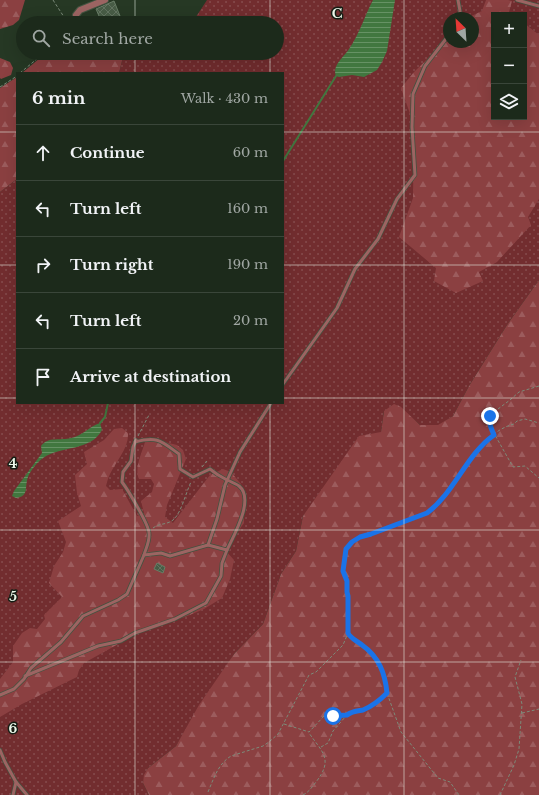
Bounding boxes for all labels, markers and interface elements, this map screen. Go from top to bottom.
text: C [332,5,343,22]
north arrow [443,12,479,48]
map controls [491,12,527,120]
button: + [491,12,527,48]
search box [16,16,284,60]
icon: search [30,27,52,49]
text: Search here [62,29,153,48]
button: − [491,48,527,84]
button: layers [491,84,527,120]
text: 6 min [32,88,85,109]
text: Walk · 430 m [181,90,268,107]
icon: ahead [32,142,54,164]
text: Continue [70,143,145,162]
text: 60 m [233,144,268,161]
icon: left [32,198,54,220]
text: Turn left [70,199,141,218]
text: 160 m [227,200,268,217]
icon: right [32,254,54,276]
text: Turn right [70,255,153,274]
text: 190 m [227,256,268,273]
icon: left [32,310,54,332]
text: Turn left [70,311,141,330]
text: 20 m [233,312,268,329]
icon: arrive [32,366,54,388]
text: Arrive at destination [70,367,231,386]
route end [481,407,499,425]
text: 4 [9,455,18,472]
text: 5 [9,588,17,605]
route start [324,707,342,725]
text: 6 [9,720,18,737]

